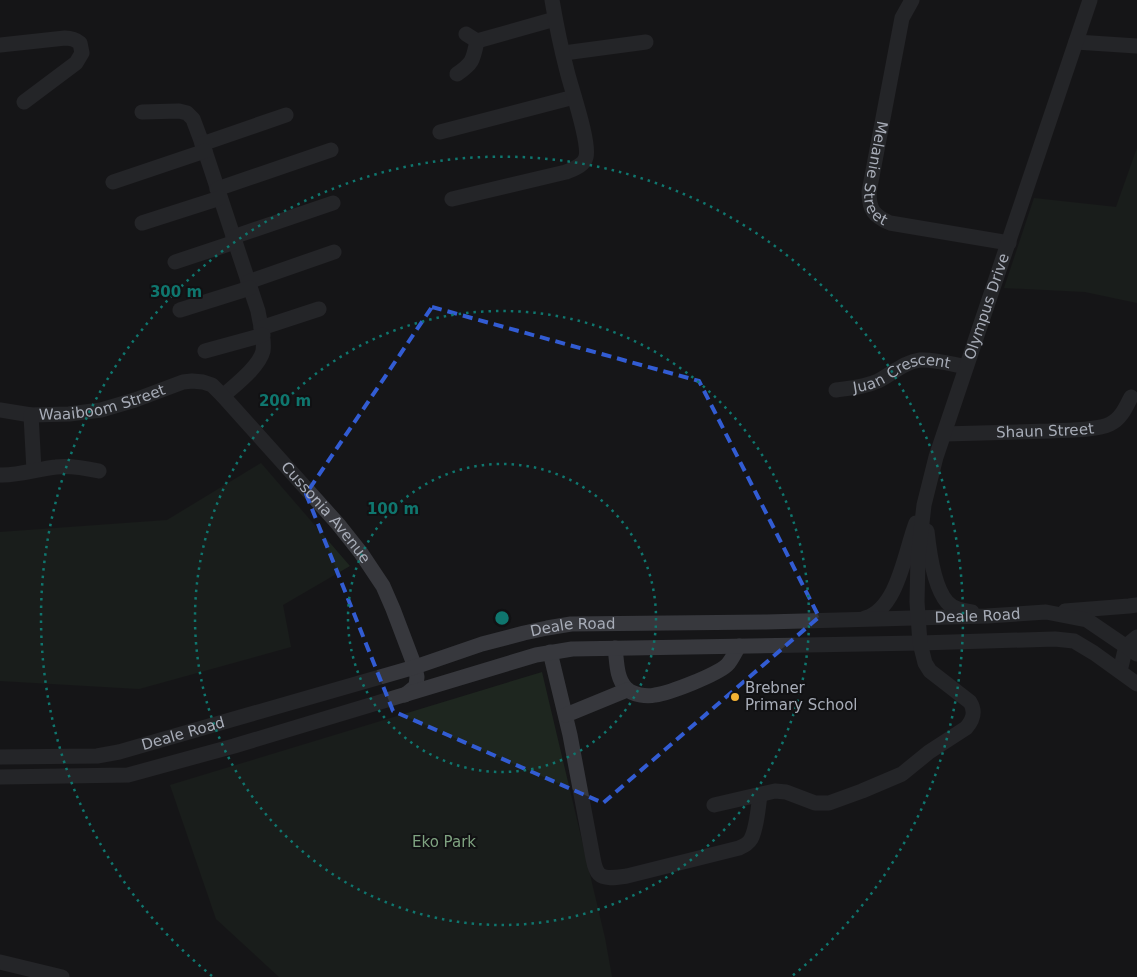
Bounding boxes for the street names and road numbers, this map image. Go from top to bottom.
street label: Melanie Street [860,119,891,229]
street label: Olympus Drive [960,251,1013,362]
street label: Juan Crescent [851,351,952,397]
street label: Waaiboom Street [39,380,168,424]
street label: Shaun Street [996,419,1095,442]
street label: Cussonia Avenue [277,458,374,567]
street label: Deale Road [934,605,1021,626]
street label: Deale Road [528,615,616,640]
street label: Deale Road [139,713,227,754]

